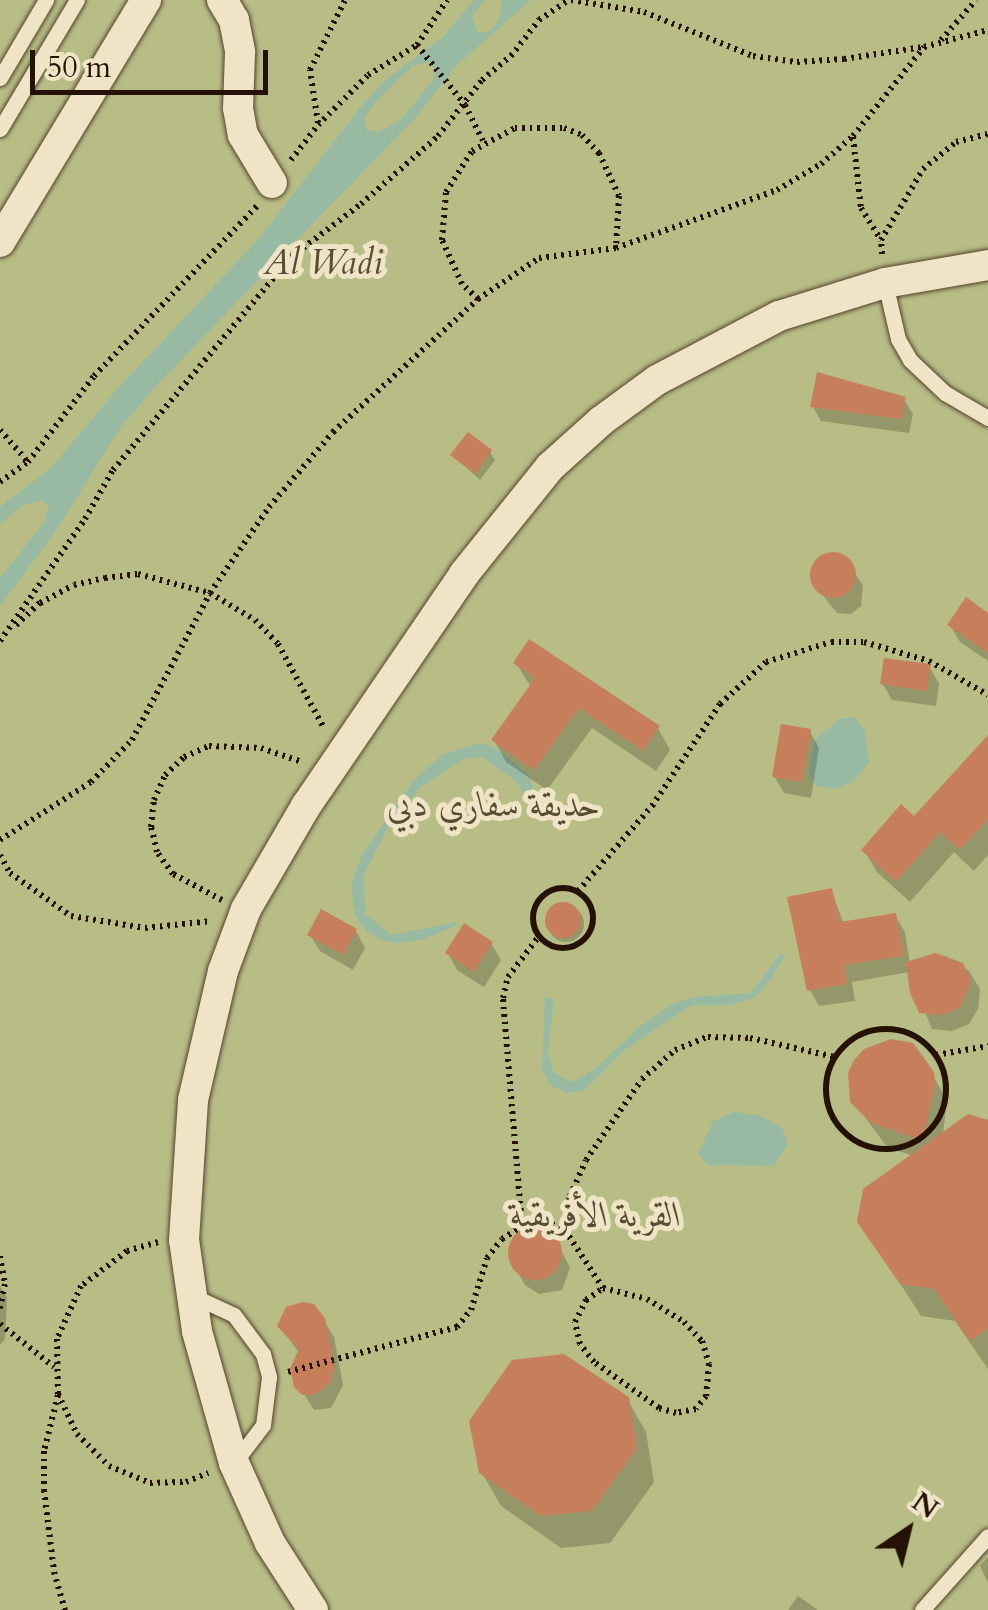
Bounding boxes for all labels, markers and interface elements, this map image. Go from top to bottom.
scale bar [35,30,272,92]
text: 50 m [47,47,111,88]
park label: Al Wadi [263,242,383,284]
park label: حديقة سفاري دبي [387,784,601,826]
park label: القرية الأفريقية [510,1194,682,1236]
north arrow [858,1480,958,1580]
text: N [904,1483,946,1528]

